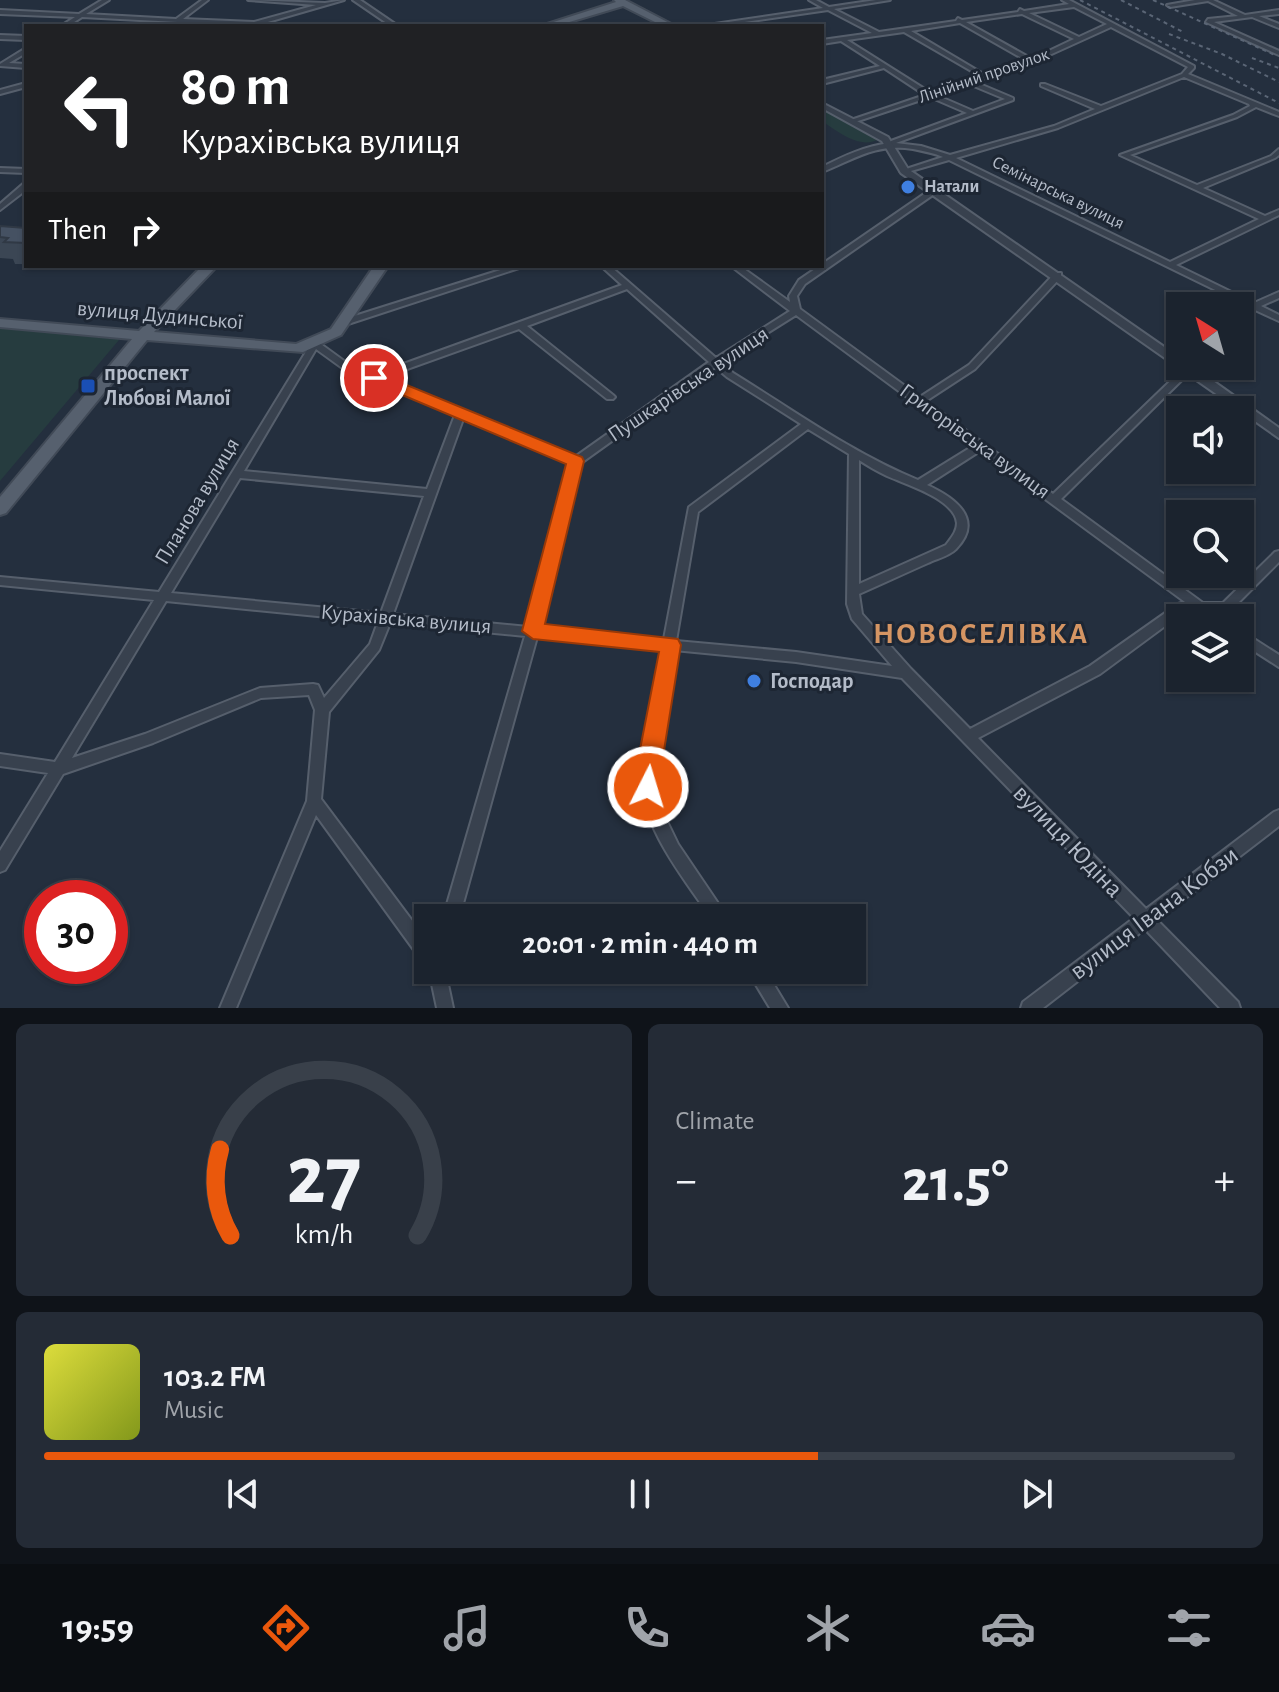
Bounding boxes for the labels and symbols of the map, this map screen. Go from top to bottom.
street label: Лінійний провулок [916,45,1052,107]
street label: Семінарська вулиця [989,153,1127,233]
marker: Натали [899,178,917,196]
place label: Натали [924,178,979,196]
north arrow [1166,292,1254,380]
street label: вулиця Дудинської [76,297,244,333]
street label: Пушкарівська вулиця [604,322,772,446]
pin [340,344,408,412]
place label: проспект Любові Малої [104,362,231,409]
marker: проспект Любові Малої [79,377,97,395]
street label: Григорівська вулиця [896,379,1054,503]
street label: Планова вулиця [151,434,243,568]
street label: Курахівська вулиця [320,601,492,637]
district label: НОВОСЕЛІВКА [873,619,1089,649]
place label: Господар [770,670,853,692]
marker: Господар [745,672,763,690]
position arrow [606,745,690,829]
street label: вулиця Юдіна [1008,780,1128,902]
street label: вулиця Івана Кобзи [1065,841,1243,985]
speed limit sign: 30 [24,880,128,984]

